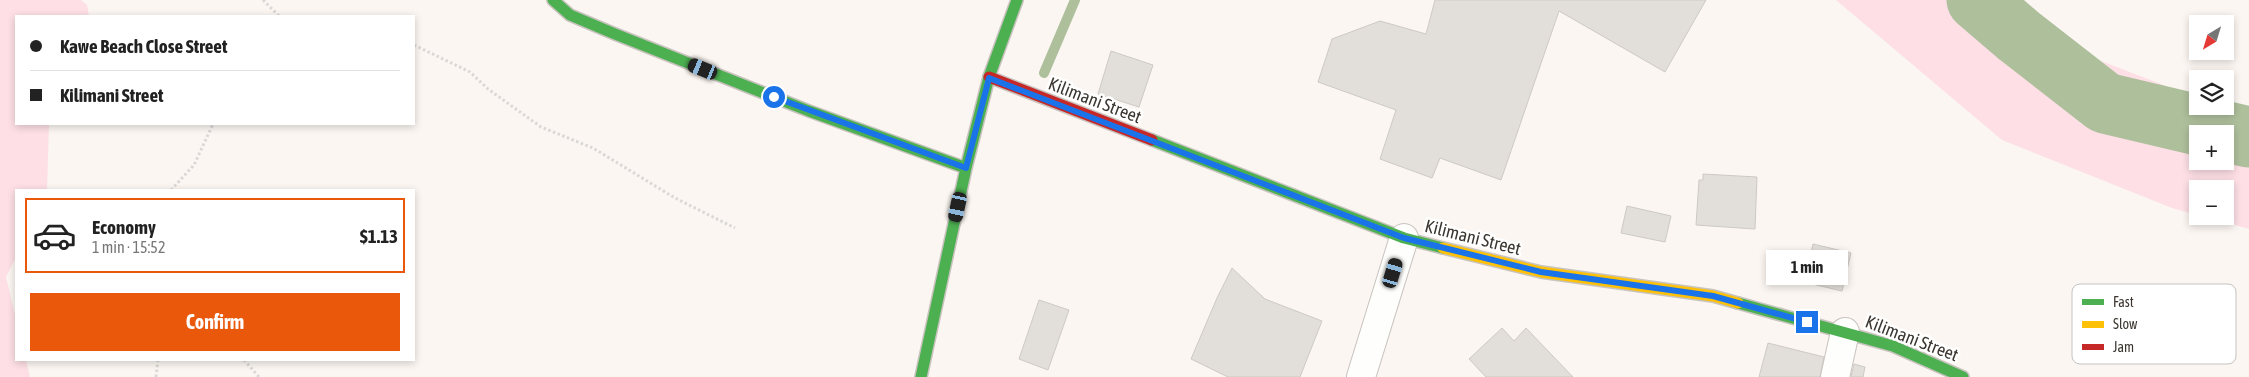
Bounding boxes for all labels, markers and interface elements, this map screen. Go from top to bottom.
north arrow [2189,15,2234,60]
map controls [2189,15,2234,225]
text: Kawe Beach Close Street [60,35,227,57]
car [686,56,719,82]
button: layers [2189,70,2234,115]
street label: Kilimani Street [1045,73,1145,127]
text: Kilimani Street [60,84,163,106]
route start [763,86,785,108]
button: + [2189,125,2234,170]
button: − [2189,180,2234,225]
car [947,191,968,223]
icon: car [32,213,77,258]
street label: Kilimani Street [1423,215,1523,259]
text: Economy [92,216,156,238]
text: $1.13 [360,225,398,247]
text: 1 min · 15:52 [92,238,165,256]
callout: 1 min [1766,250,1848,284]
car [1381,256,1404,290]
text: 1 min [1791,258,1823,276]
legend [2072,284,2236,364]
button: Confirm [30,293,400,351]
text: Fast [2113,294,2134,310]
route end [1796,311,1818,333]
street label: Kilimani Street [1862,311,1962,365]
text: Slow [2113,316,2138,332]
text: Jam [2113,339,2134,355]

